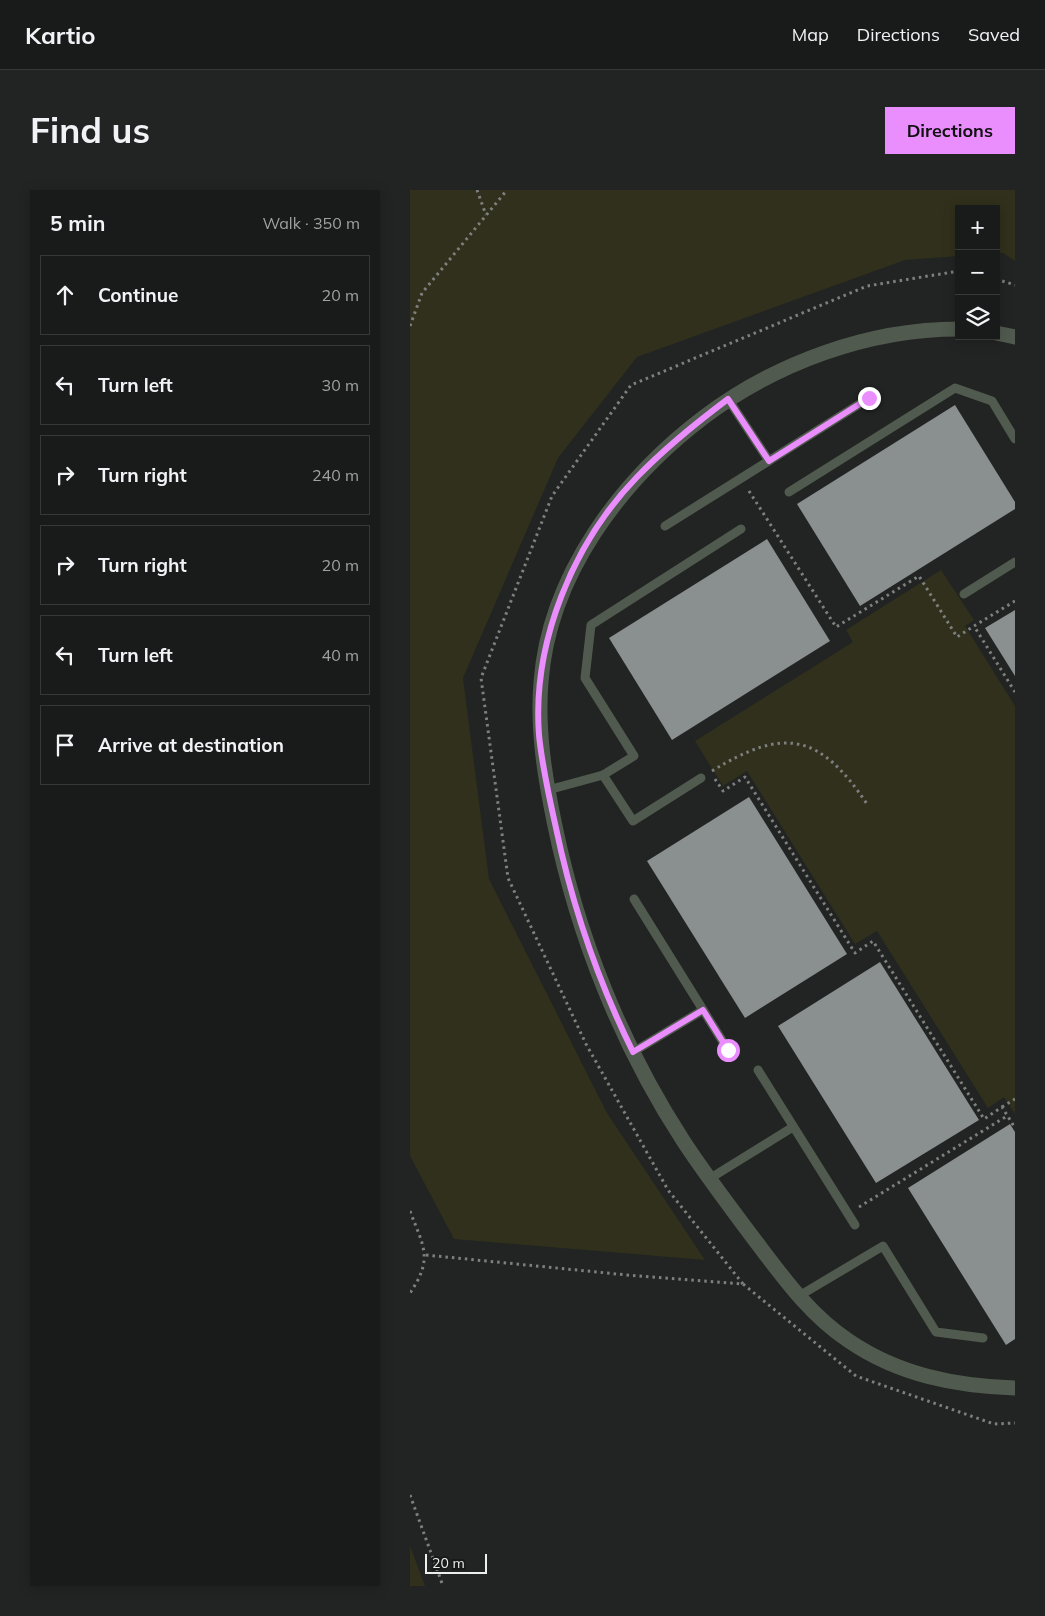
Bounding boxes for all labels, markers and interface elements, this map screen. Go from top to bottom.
text: Kartio [25,20,96,50]
text: Map [792,23,829,46]
text: Directions [857,23,940,46]
text: Saved [968,23,1020,46]
button: Directions [885,107,1015,154]
text: Find us [30,108,150,152]
map controls [955,205,1000,340]
button: + [955,205,1000,250]
text: 5 min [50,210,105,236]
text: Walk · 350 m [262,213,360,233]
button: − [955,250,1000,295]
icon: ahead [51,281,79,309]
text: Continue [98,283,178,307]
text: 20 m [322,285,359,305]
button: layers [955,295,1000,340]
icon: left [51,371,79,399]
text: Turn left [98,373,173,397]
text: 30 m [322,375,359,395]
route end [858,387,881,410]
icon: right [51,461,79,489]
text: Turn right [98,463,187,487]
text: 240 m [312,465,359,485]
icon: right [51,551,79,579]
text: Turn right [98,553,187,577]
text: 20 m [322,555,359,575]
icon: left [51,641,79,669]
text: Turn left [98,643,173,667]
text: 40 m [322,645,359,665]
icon: arrive [51,731,79,759]
text: Arrive at destination [98,733,284,757]
route start [717,1039,740,1062]
scale bar [425,1551,488,1574]
text: 20 m [432,1554,465,1572]

